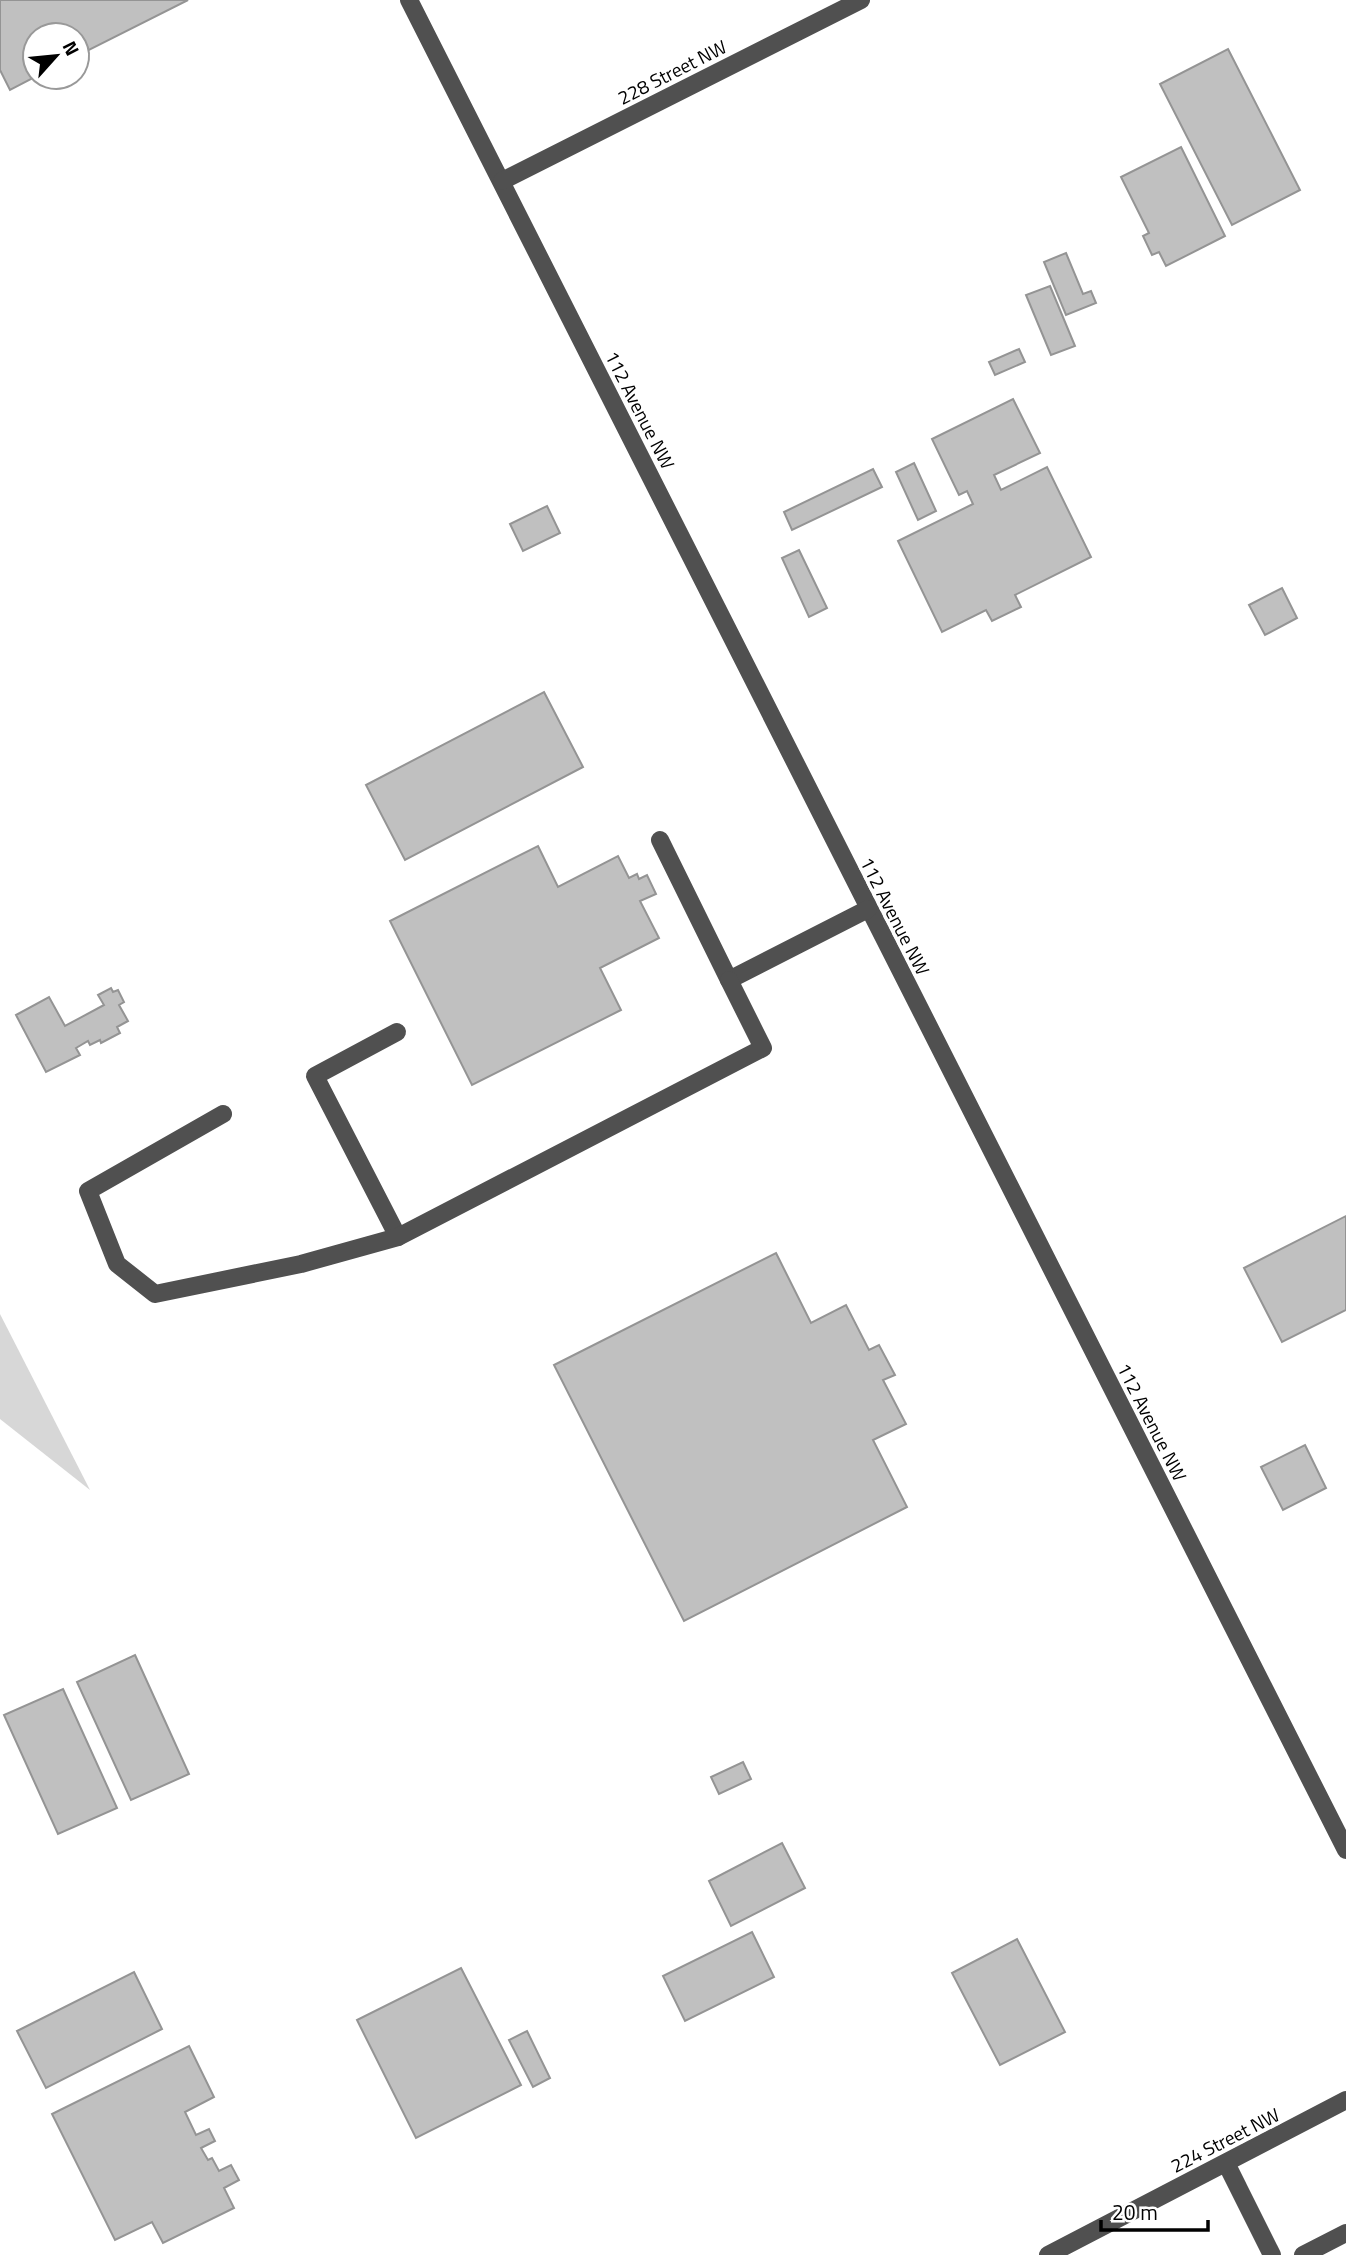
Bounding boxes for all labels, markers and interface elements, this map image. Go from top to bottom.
north arrow [21,21,91,91]
street label: 228 Street NW [612,32,731,111]
text: N [56,36,88,61]
street label: 112 Avenue NW [598,346,683,474]
street label: 112 Avenue NW [853,852,938,980]
street label: 112 Avenue NW [1110,1358,1195,1486]
street label: 224 Street NW [1165,2100,1284,2179]
scale bar [1101,2188,1208,2232]
text: 20 m [1112,2196,1158,2228]

